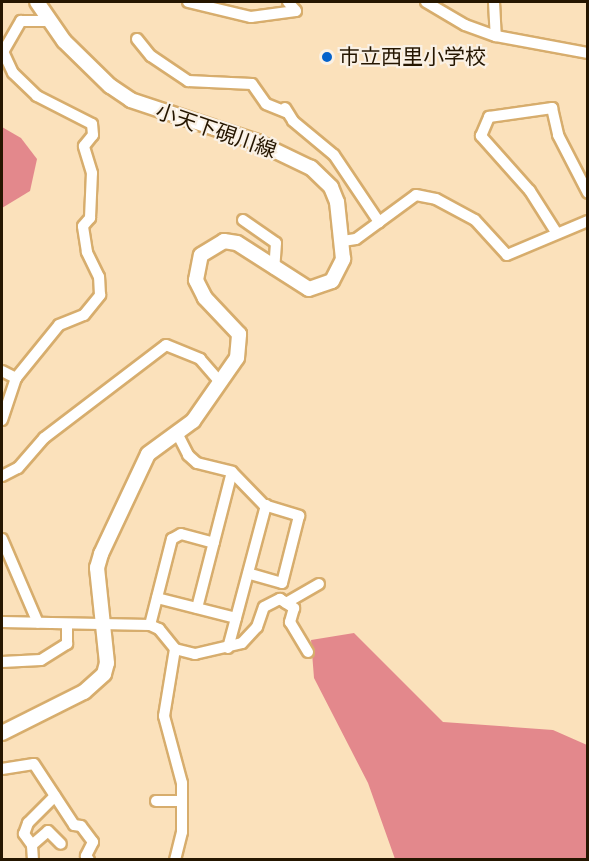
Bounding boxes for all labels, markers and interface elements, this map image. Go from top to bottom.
place label: 市立西里小学校 [339,44,486,70]
marker: 市立西里小学校 [320,50,334,64]
street label: 小天下硯川線 [152,99,280,163]

